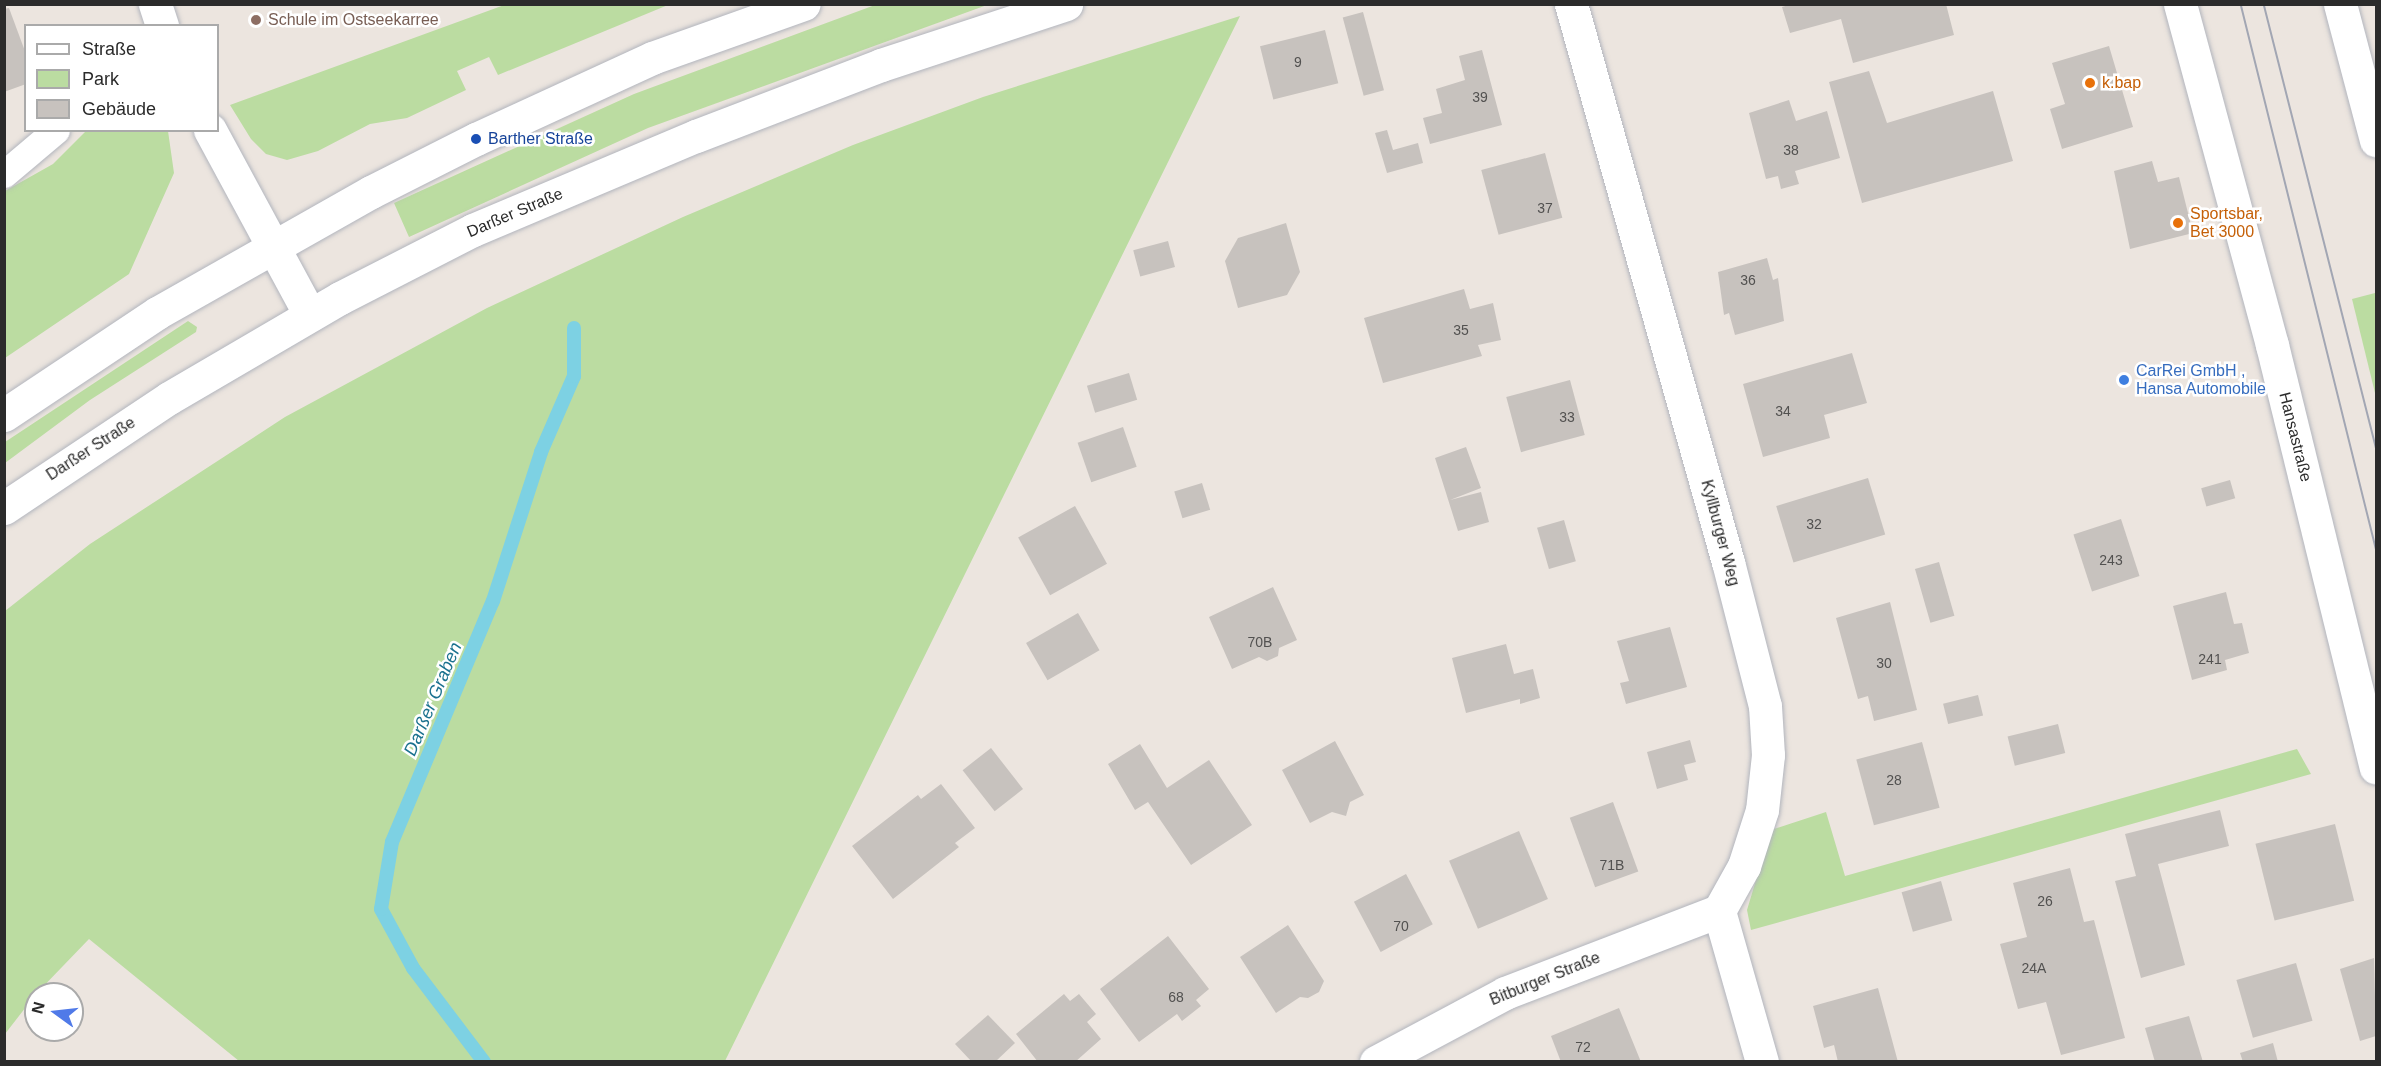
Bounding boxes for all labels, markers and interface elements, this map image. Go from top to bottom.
place label: Schule im Ostseekarree [268,10,439,30]
marker: Schule im Ostseekarree [249,13,263,27]
legend [24,24,219,132]
text: Straße [82,39,136,59]
house number: 9 [1294,54,1302,70]
text: Park [82,69,119,89]
place label: k.bap [2102,73,2141,93]
marker: k.bap [2083,76,2097,90]
house number: 39 [1472,89,1488,105]
text: Gebäude [82,99,156,119]
place label: Barther Straße [488,129,593,149]
marker: Barther Straße [469,132,483,146]
house number: 38 [1783,142,1799,158]
street label: Darßer Straße [464,184,566,242]
house number: 37 [1537,200,1553,216]
place label: Sportsbar, Bet 3000 [2190,204,2263,242]
marker: Sportsbar, Bet 3000 [2171,216,2185,230]
house number: 36 [1740,272,1756,288]
house number: 35 [1453,322,1469,338]
place label: CarRei GmbH , Hansa Automobile [2136,361,2267,399]
marker: CarRei GmbH , Hansa Automobile [2117,373,2131,387]
street label: Hansastraße [2275,390,2315,484]
house number: 34 [1775,403,1791,419]
house number: 33 [1559,409,1575,425]
street label: Darßer Straße [43,413,139,485]
street label: Kyllburger Weg [1697,478,1743,588]
house number: 32 [1806,516,1822,532]
house number: 243 [2099,552,2123,568]
house number: 70B [1248,634,1272,650]
water label: Darßer Graben [399,639,467,759]
house number: 241 [2198,651,2222,667]
house number: 30 [1876,655,1892,671]
house number: 28 [1886,772,1902,788]
house number: 71B [1600,857,1624,873]
house number: 26 [2037,893,2053,909]
house number: 70 [1393,918,1409,934]
street label: Bitburger Straße [1487,948,1603,1010]
house number: 24A [2022,960,2046,976]
north arrow [24,982,84,1042]
house number: 68 [1168,989,1184,1005]
text: N [28,1000,48,1016]
house number: 72 [1575,1039,1591,1055]

